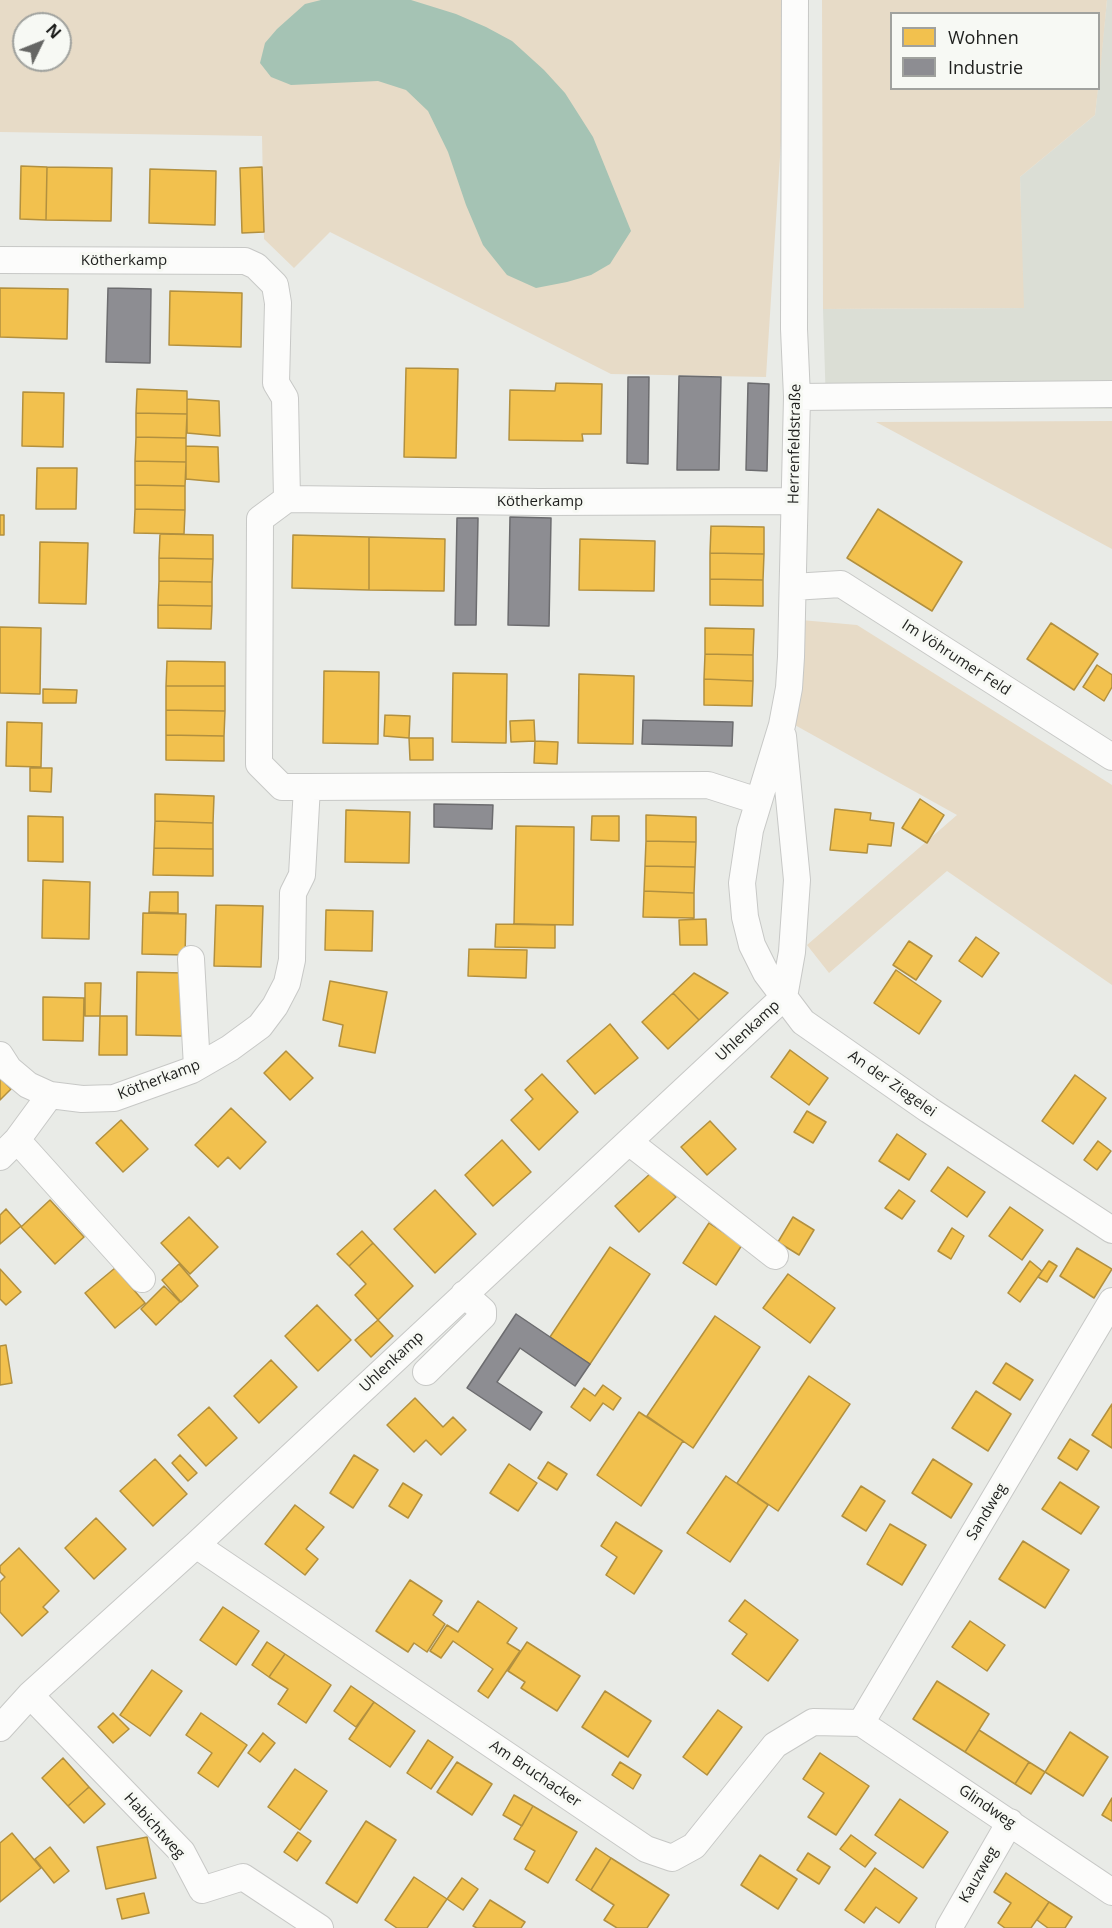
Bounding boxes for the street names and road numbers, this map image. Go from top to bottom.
street label: Kötherkamp [81,252,167,270]
street label: Herrenfeldstraße [785,384,805,504]
street label: Kötherkamp [497,493,583,511]
street label: Im Vöhrumer Feld [898,616,1014,700]
street label: Uhlenkamp [712,997,784,1065]
street label: An der Ziegelei [844,1047,940,1121]
street label: Kötherkamp [115,1056,203,1104]
street label: Uhlenkamp [356,1328,428,1396]
street label: Sandweg [963,1480,1011,1544]
street label: Am Bruchacker [486,1737,584,1811]
street label: Glindweg [955,1781,1019,1833]
street label: Habichtweg [120,1789,188,1863]
street label: Kauzweg [956,1844,1002,1906]

